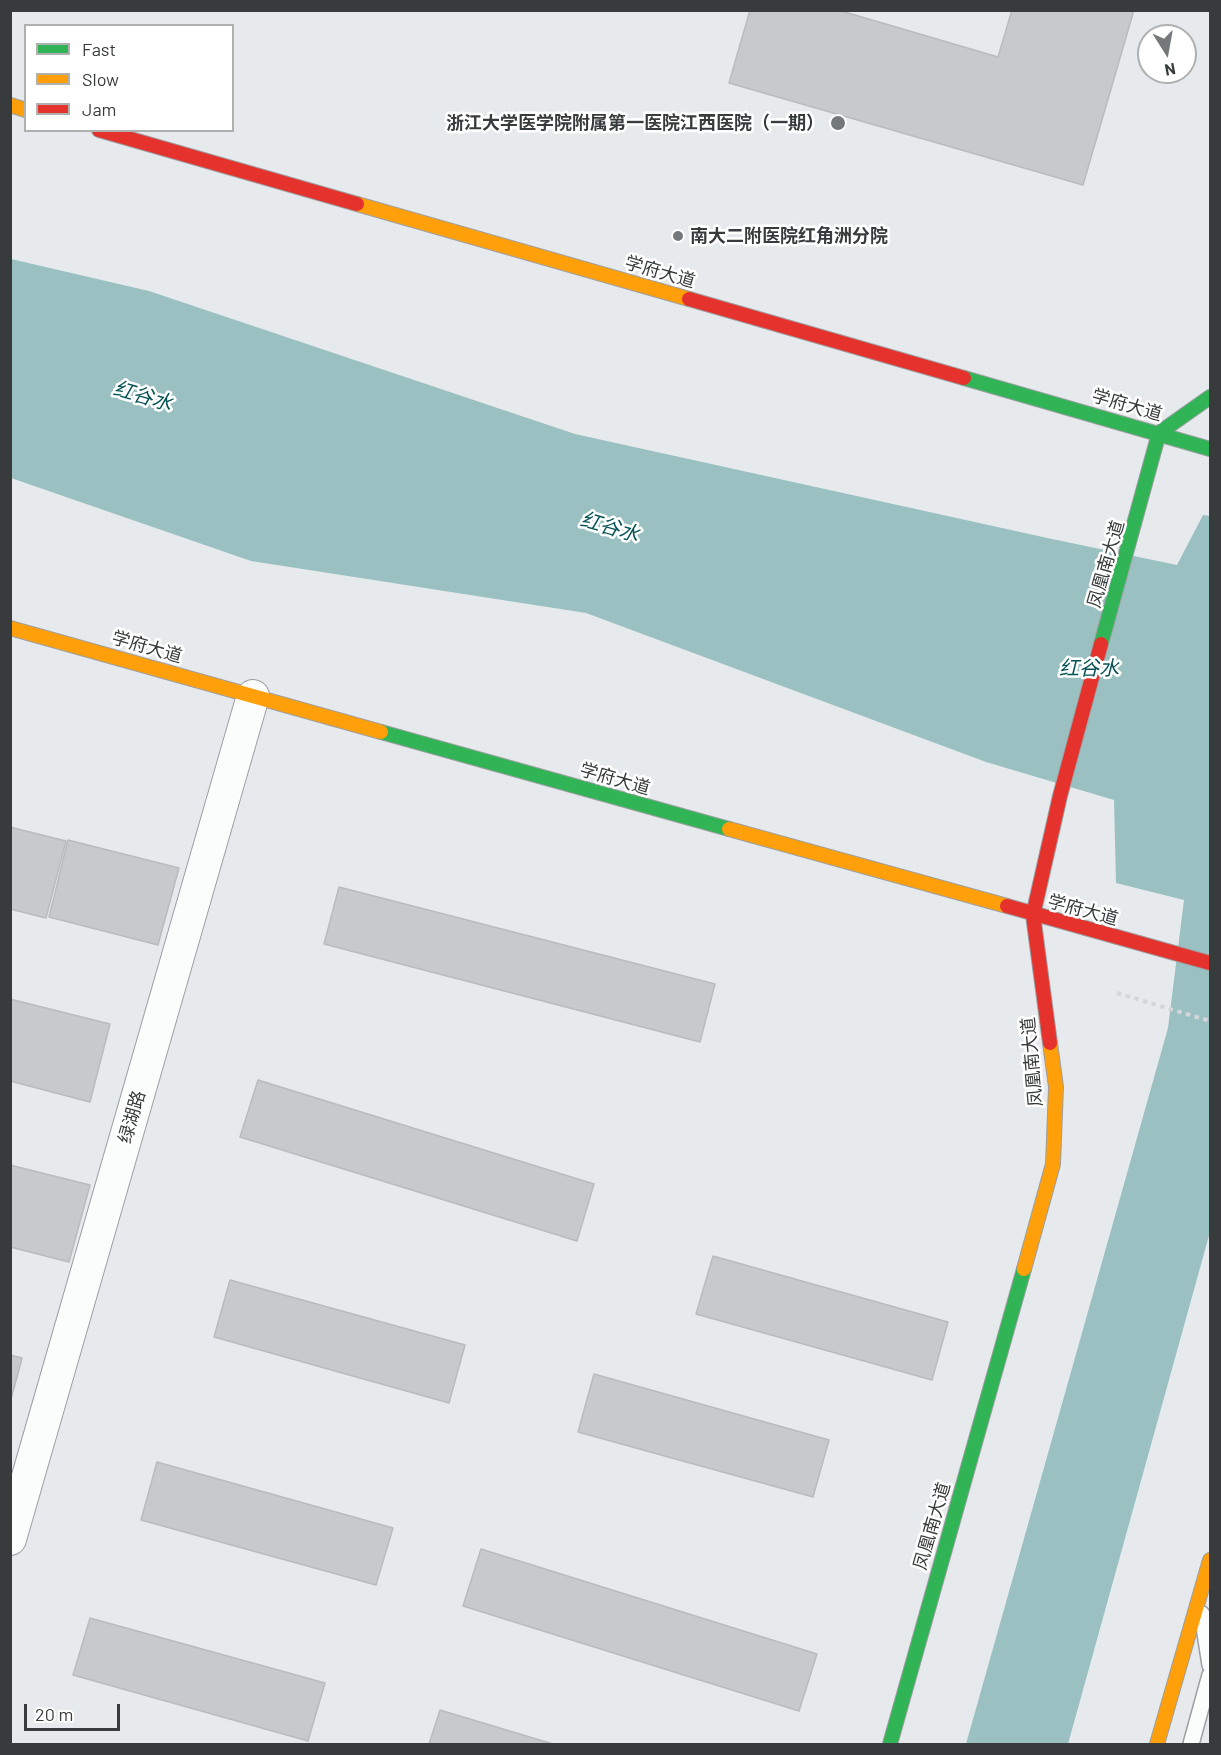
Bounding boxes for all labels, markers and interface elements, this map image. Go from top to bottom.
legend [24,24,234,132]
north arrow [1137,24,1197,84]
text: Fast [82,38,116,60]
text: N [1163,60,1177,81]
text: Slow [82,68,119,90]
text: Jam [82,98,116,120]
place label: 浙江大学医学院附属第一医院江西医院（一期） [446,112,824,134]
marker: 浙江大学医学院附属第一医院江西医院（一期） [829,114,847,132]
place label: 南大二附医院红角洲分院 [690,225,888,247]
marker: 南大二附医院红角洲分院 [671,229,685,243]
street label: 学府大道 [622,252,698,292]
water label: 红谷水 [111,376,175,416]
street label: 学府大道 [1089,385,1165,425]
water label: 红谷水 [578,507,642,547]
street label: 凤凰南大道 [1083,518,1129,610]
street label: 学府大道 [109,627,185,667]
water label: 红谷水 [1059,656,1119,680]
street label: 学府大道 [577,759,653,799]
street label: 学府大道 [1045,890,1121,930]
street label: 凤凰南大道 [1017,1016,1047,1108]
street label: 绿湖路 [114,1088,150,1146]
street label: 凤凰南大道 [909,1480,955,1572]
scale bar [27,1692,123,1730]
text: 20 m [35,1703,73,1725]

